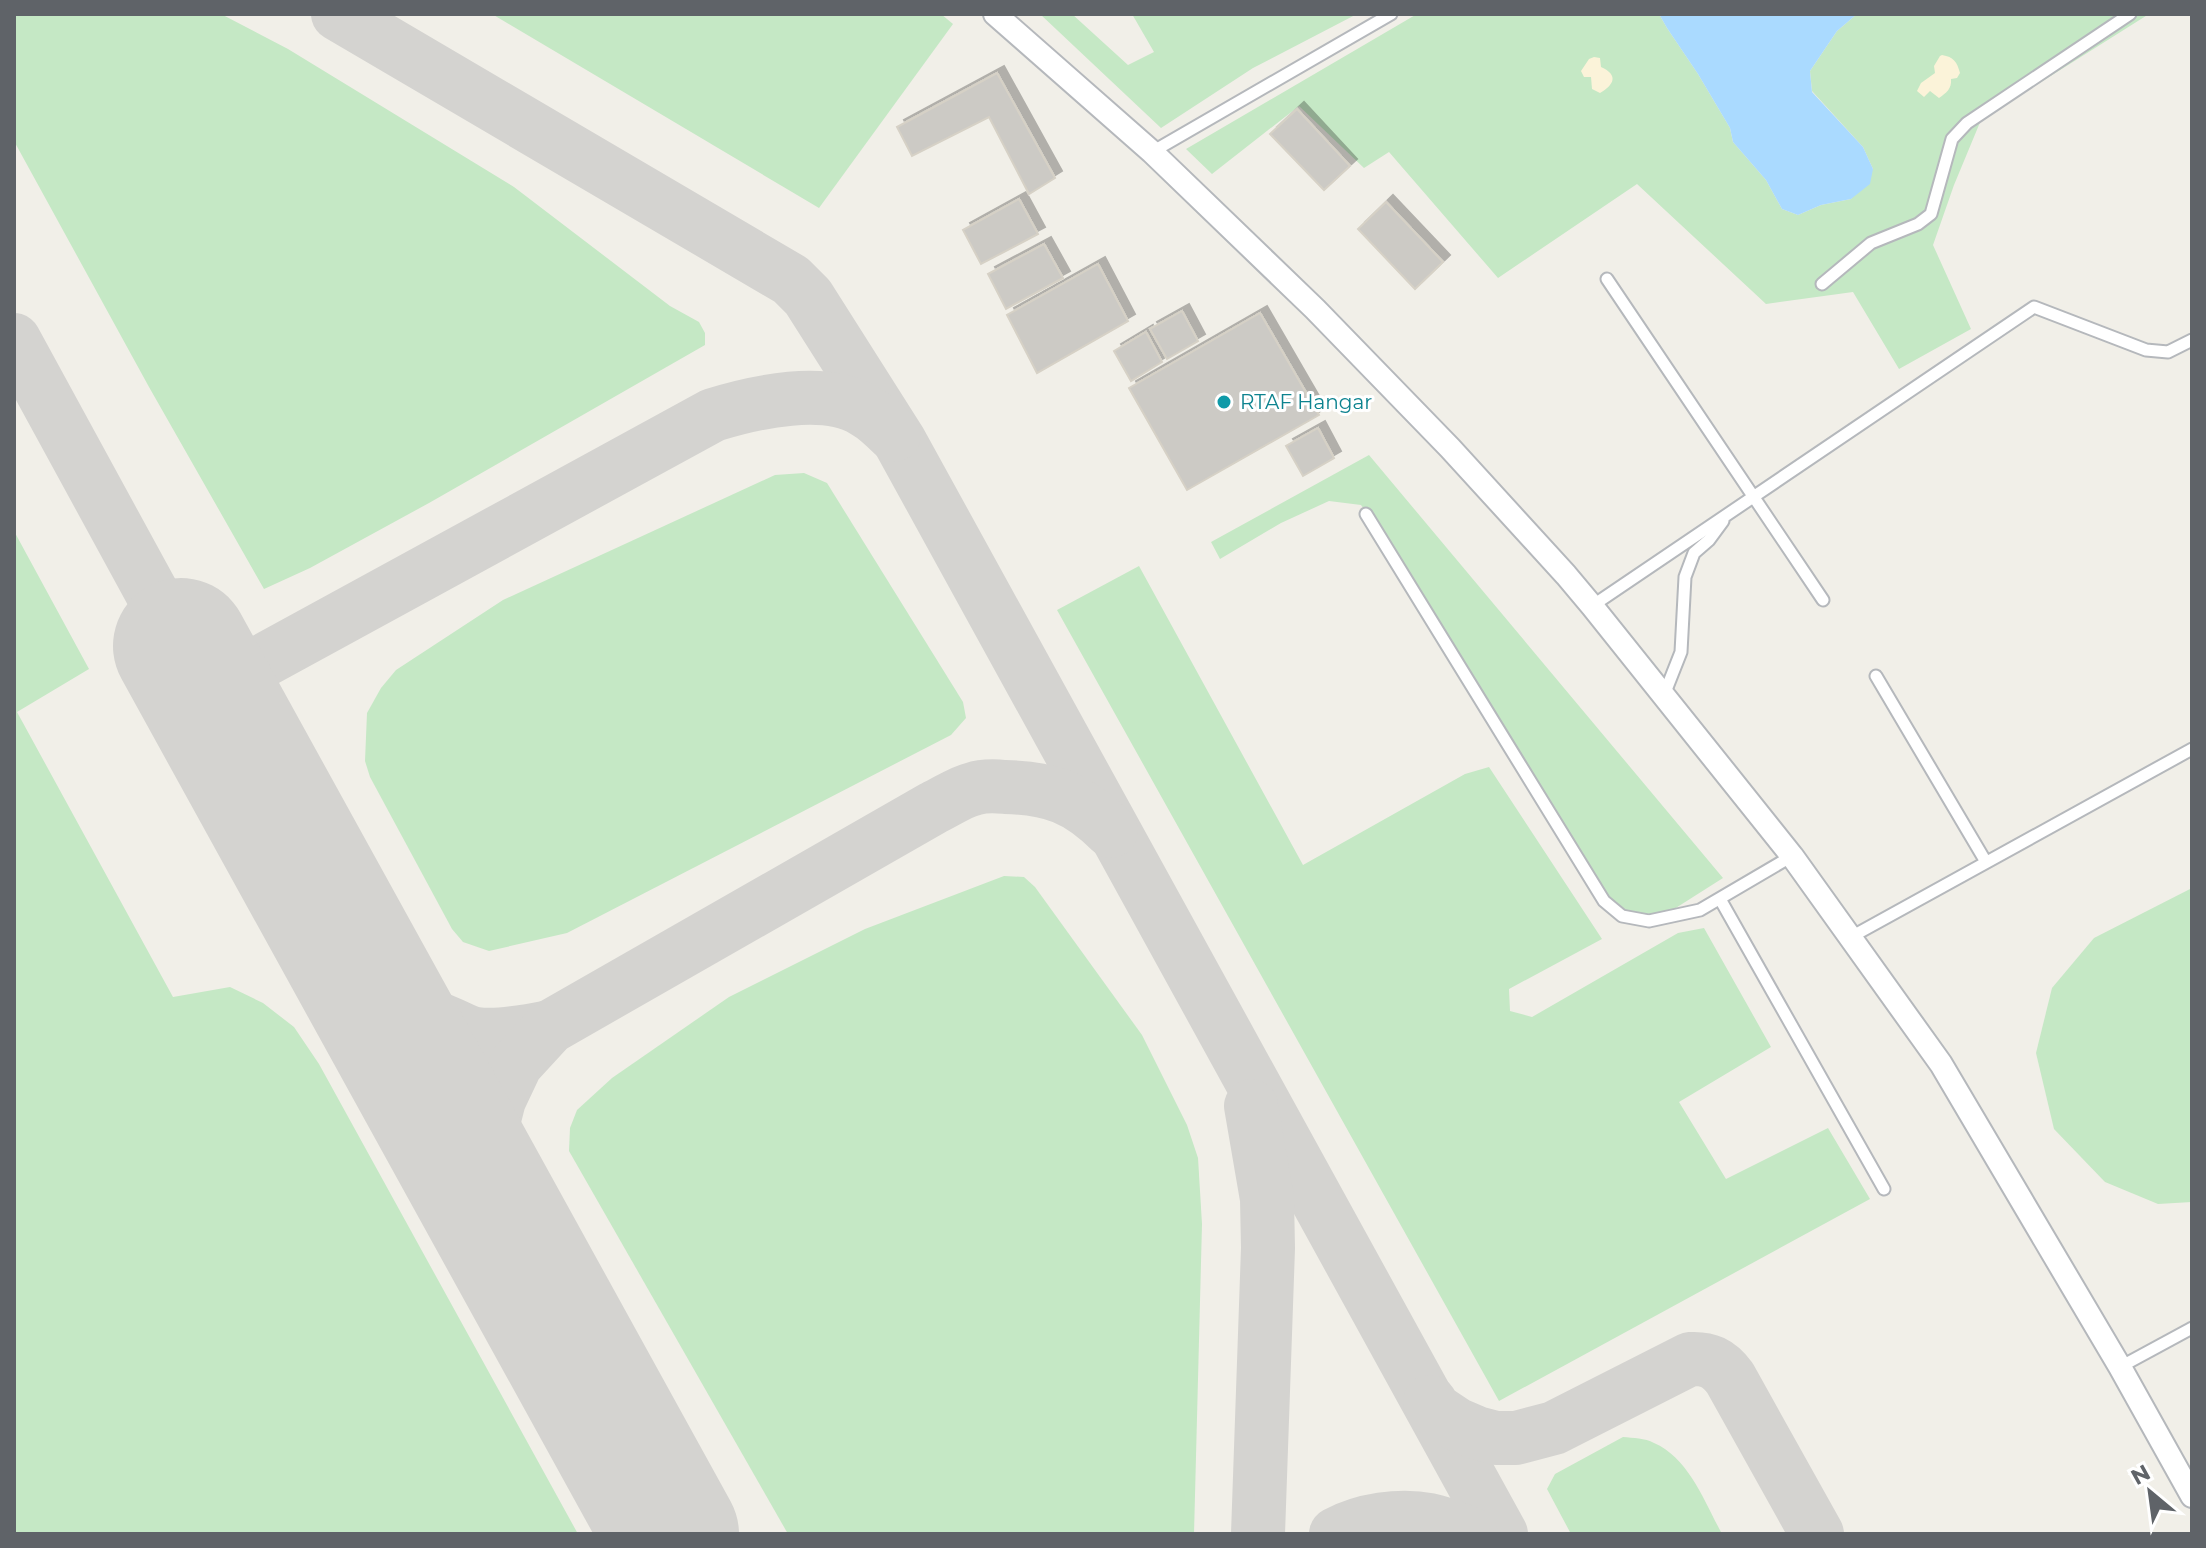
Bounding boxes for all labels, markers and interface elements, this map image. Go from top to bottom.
place label: RTAF Hangar [1240,390,1372,414]
marker: RTAF Hangar [1215,393,1233,411]
north arrow [2110,1452,2190,1532]
text: N [2126,1459,2155,1491]

